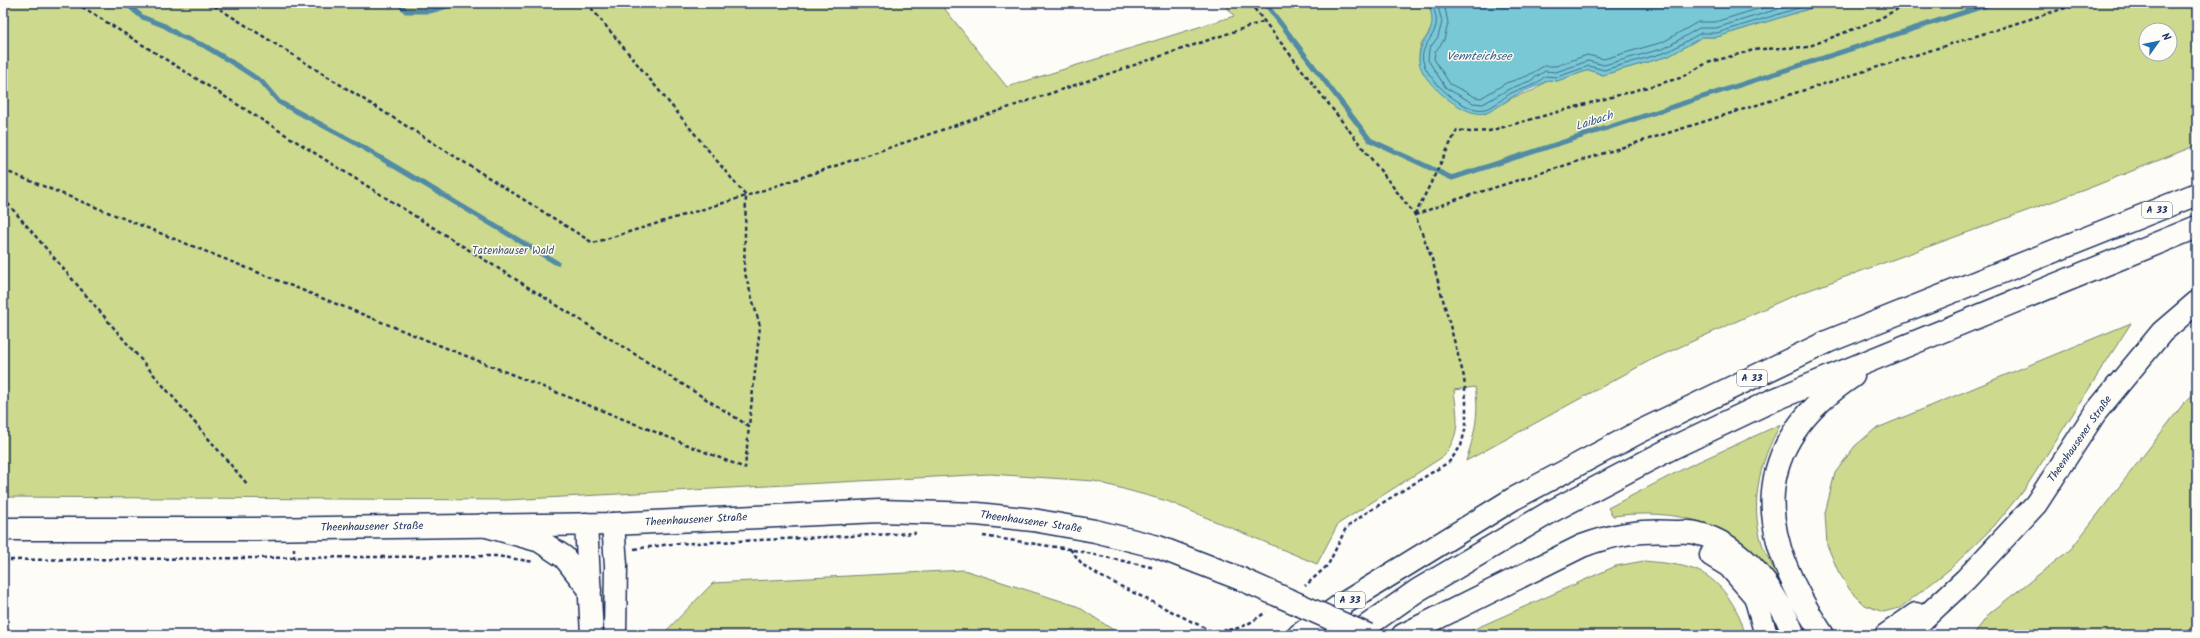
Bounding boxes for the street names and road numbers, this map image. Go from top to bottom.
road number: A 33 [2142,202,2172,218]
road number: A 33 [1737,370,1767,386]
street label: Theenhausener Straße [2043,392,2117,486]
street label: Theenhausener Straße [979,506,1083,538]
street label: Theenhausener Straße [644,508,748,532]
street label: Theenhausener Straße [321,517,424,537]
road number: A 33 [1335,592,1365,608]

